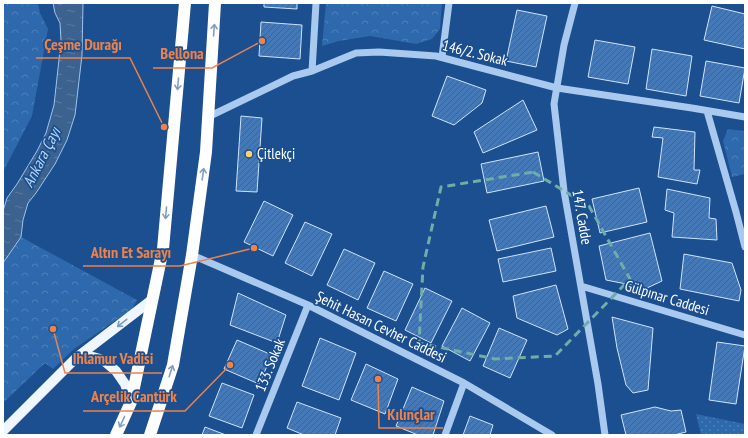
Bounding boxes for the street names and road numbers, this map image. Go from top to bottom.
street label: 146/2. Sokak [440,35,510,70]
street label: 147. Cadde [568,188,597,246]
street label: Gülpınar Caddesi [623,276,712,319]
street label: Şehit Hasan Cevher Caddesi [313,287,450,366]
street label: 133. Sokak [250,335,289,394]

